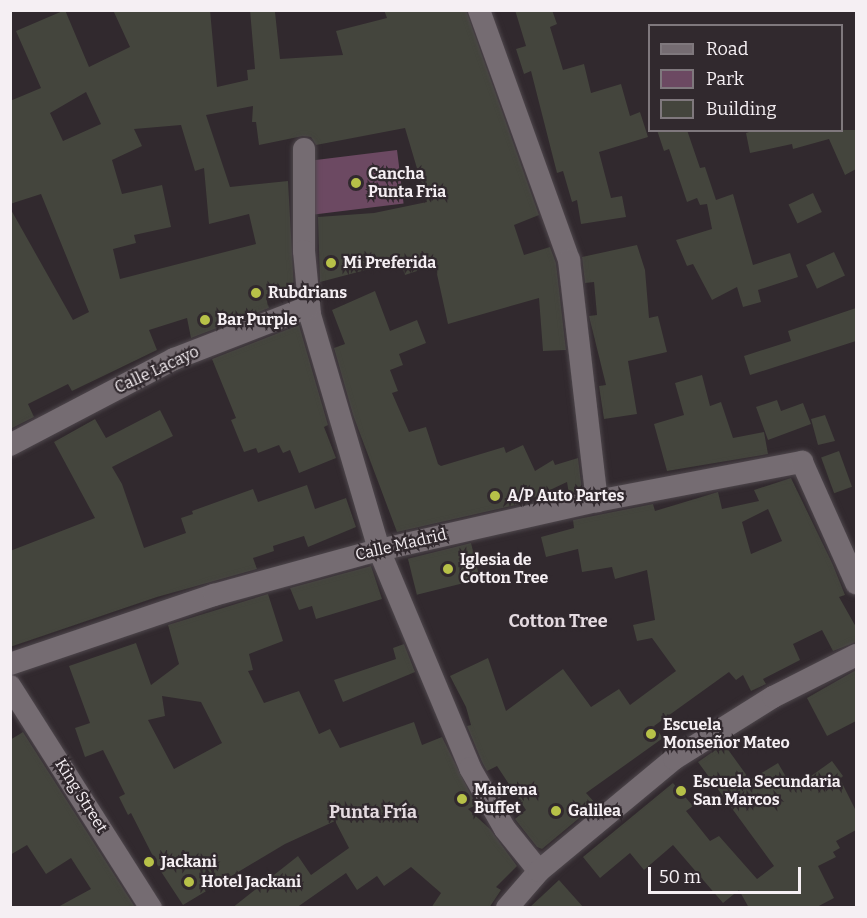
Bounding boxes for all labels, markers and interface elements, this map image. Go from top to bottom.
legend [648,24,843,132]
text: Road [706,38,748,60]
text: Park [706,68,744,90]
text: Building [706,98,777,120]
place label: Cancha Punta Fria [368,164,446,202]
marker: Cancha Punta Fria [349,176,363,190]
place label: Mi Preferida [343,253,436,273]
marker: Mi Preferida [324,256,338,270]
place label: Rubdrians [268,283,347,303]
marker: Rubdrians [249,286,263,300]
place label: Bar Purple [217,310,297,330]
marker: Bar Purple [198,313,212,327]
street label: Calle Lacayo [112,342,202,398]
place label: A/P Auto Partes [507,486,624,506]
marker: A/P Auto Partes [488,489,502,503]
street label: Calle Madrid [353,525,449,565]
place label: Iglesia de Cotton Tree [460,550,548,588]
marker: Iglesia de Cotton Tree [441,562,455,576]
district label: Cotton Tree [508,610,608,632]
place label: Escuela Monseñor Mateo [663,715,790,753]
marker: Escuela Monseñor Mateo [644,727,658,741]
street label: King Street [51,756,111,836]
place label: Escuela Secundaria San Marcos [693,772,841,810]
place label: Mairena Buffet [474,780,537,818]
marker: Escuela Secundaria San Marcos [674,784,688,798]
marker: Mairena Buffet [455,792,469,806]
district label: Punta Fría [329,801,417,823]
place label: Galilea [568,801,621,821]
marker: Galilea [549,804,563,818]
place label: Jackani [161,852,217,872]
marker: Jackani [142,855,156,869]
scale bar [651,855,804,893]
text: 50 m [659,866,701,888]
place label: Hotel Jackani [201,872,301,892]
marker: Hotel Jackani [182,875,196,889]

